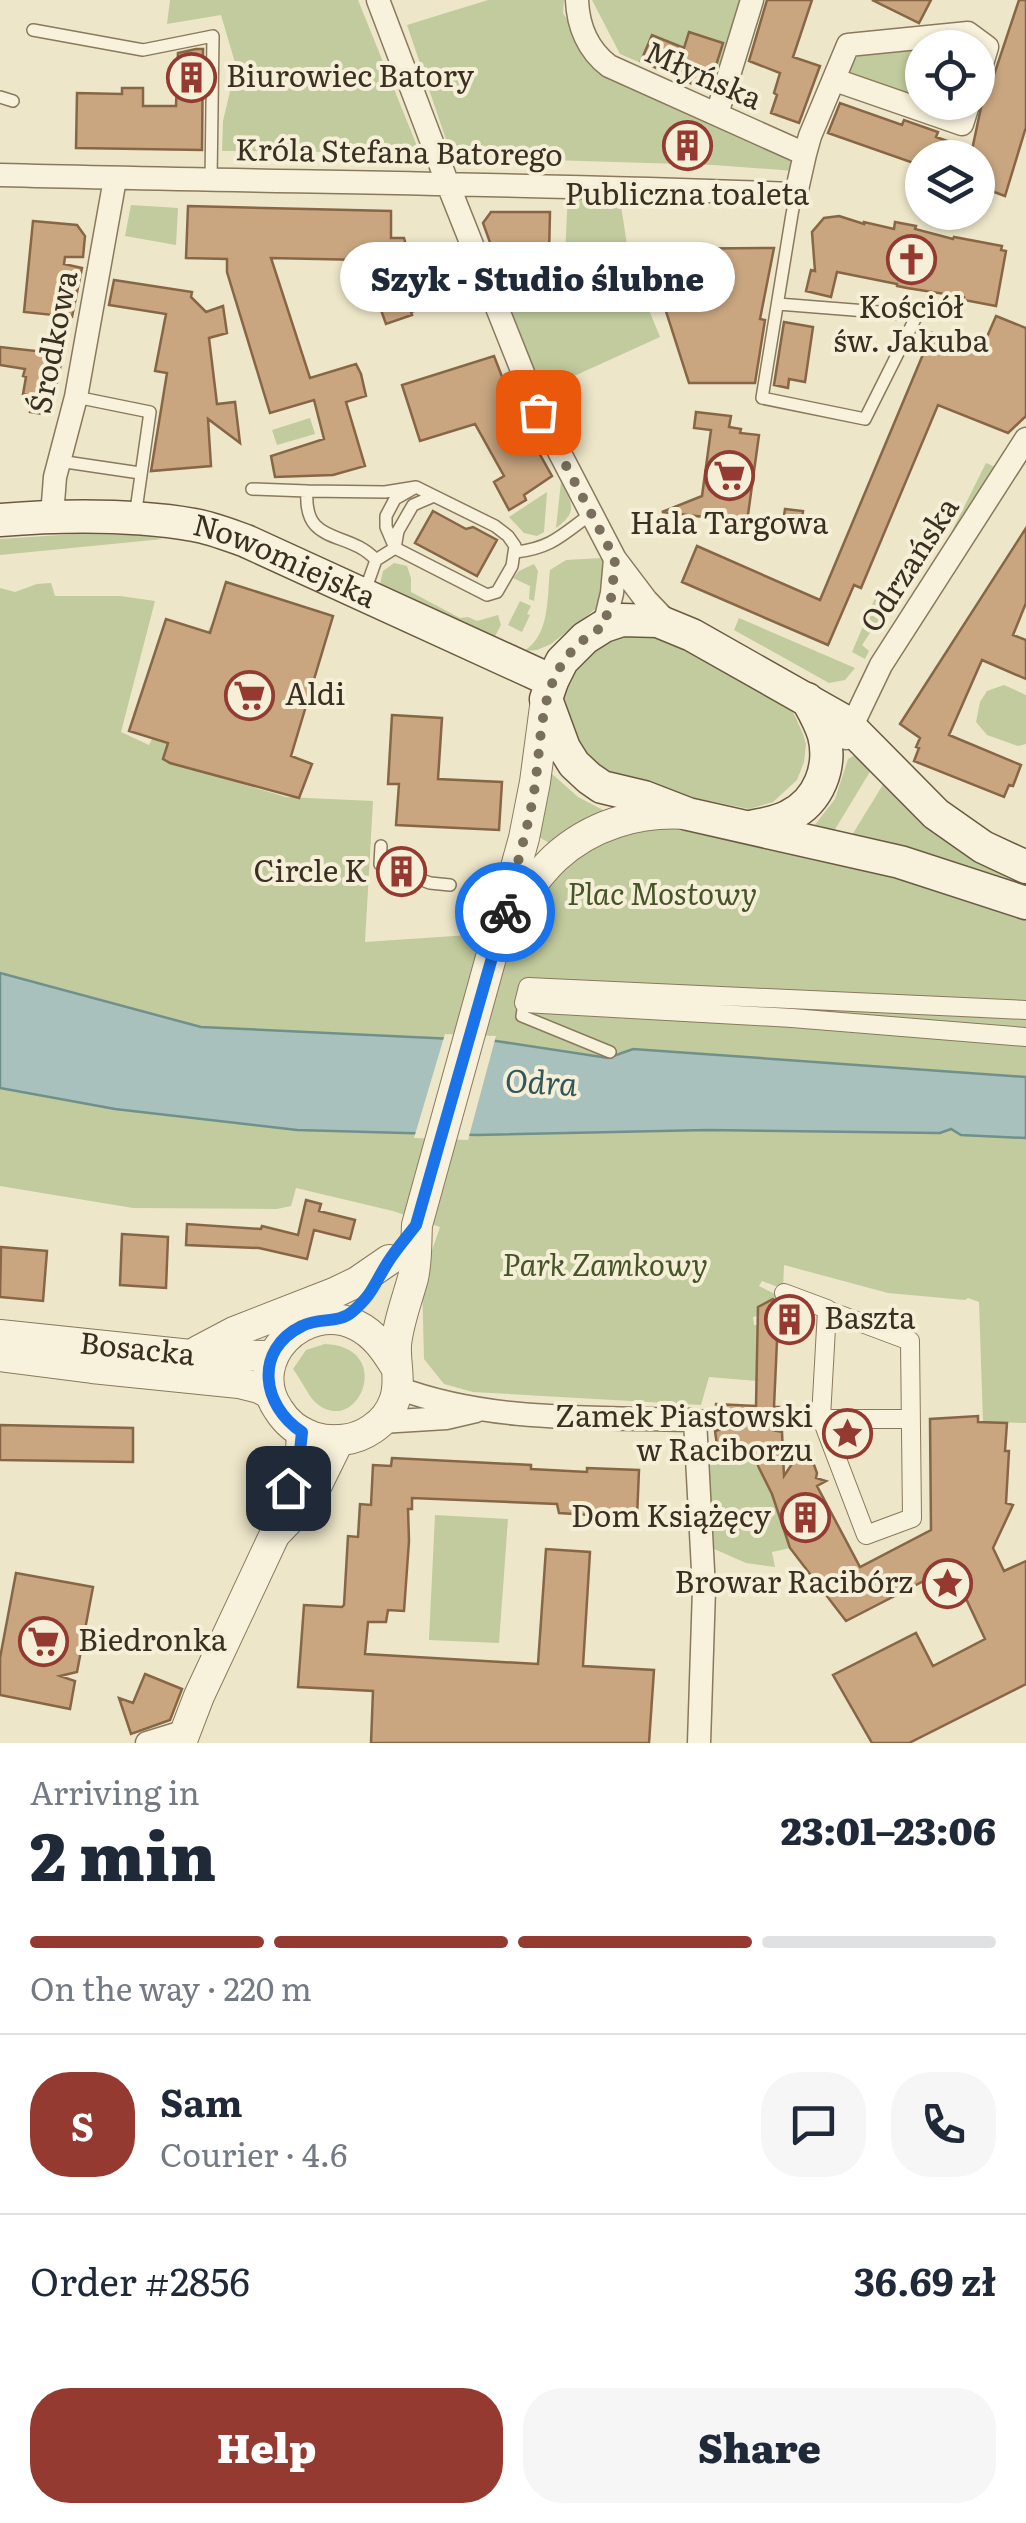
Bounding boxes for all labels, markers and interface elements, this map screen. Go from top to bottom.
street label: Młyńska [639,28,771,119]
map controls [905,30,995,230]
button: locate [905,30,995,120]
building icon: Biurowiec Batory [165,51,217,103]
place label: Biurowiec Batory [226,52,475,96]
building icon: Publiczna toaleta [661,120,713,172]
street label: Króla Stefana Batorego [235,125,563,175]
button: layers [905,140,995,230]
place label: Publiczna toaleta [565,170,810,214]
church icon: Kościół św. Jakuba [885,233,937,285]
callout: Szyk - Studio ślubne [340,242,736,312]
text: Szyk - Studio ślubne [371,253,704,301]
street label: Środkowa [16,265,87,417]
place label: Kościół św. Jakuba [833,283,990,361]
pin [496,370,581,455]
icon: bag [511,385,566,440]
supermarket icon: Hala Targowa [703,449,755,501]
street label: Odrzańska [847,486,968,640]
place label: Hala Targowa [630,499,829,543]
street label: Nowomiejska [189,500,385,617]
supermarket icon: Aldi [224,669,276,721]
place label: Aldi [285,670,345,714]
building icon: Circle K [376,846,428,898]
place label: Circle K [253,847,367,891]
courier [455,862,555,962]
park label: Plac Mostowy [567,870,757,914]
icon: bike [478,885,533,940]
water label: Odra [504,1054,579,1106]
park label: Park Zamkowy [502,1241,708,1285]
building icon: Baszta [763,1293,815,1345]
place label: Baszta [824,1294,916,1338]
street label: Bosacka [78,1318,198,1374]
place label: Zamek Piastowski w Raciborzu [555,1392,813,1470]
place icon: Zamek Piastowski w Raciborzu [822,1408,874,1460]
pin [246,1446,331,1531]
icon: home [261,1461,316,1516]
building icon: Dom Książęcy [780,1491,832,1543]
place label: Dom Książęcy [571,1492,772,1536]
place icon: Browar Racibórz [922,1557,974,1609]
place label: Browar Racibórz [675,1558,913,1602]
supermarket icon: Biedronka [17,1615,69,1667]
place label: Biedronka [78,1616,228,1660]
text: Arriving in [30,1767,200,1815]
text: 23:01–23:06 [781,1800,996,1857]
text: 2 min [30,1804,216,1901]
text: On the way · 220 m [30,1963,312,2011]
text: Sam [160,2072,243,2129]
button: chat [761,2072,866,2177]
button: phone [891,2072,996,2177]
text: S [71,2096,94,2153]
text: Courier · 4.6 [160,2129,347,2177]
text: Order #2856 [30,2251,250,2308]
text: 36.69 zł [854,2251,996,2308]
button: Help [30,2388,503,2503]
button: Share [523,2388,996,2503]

